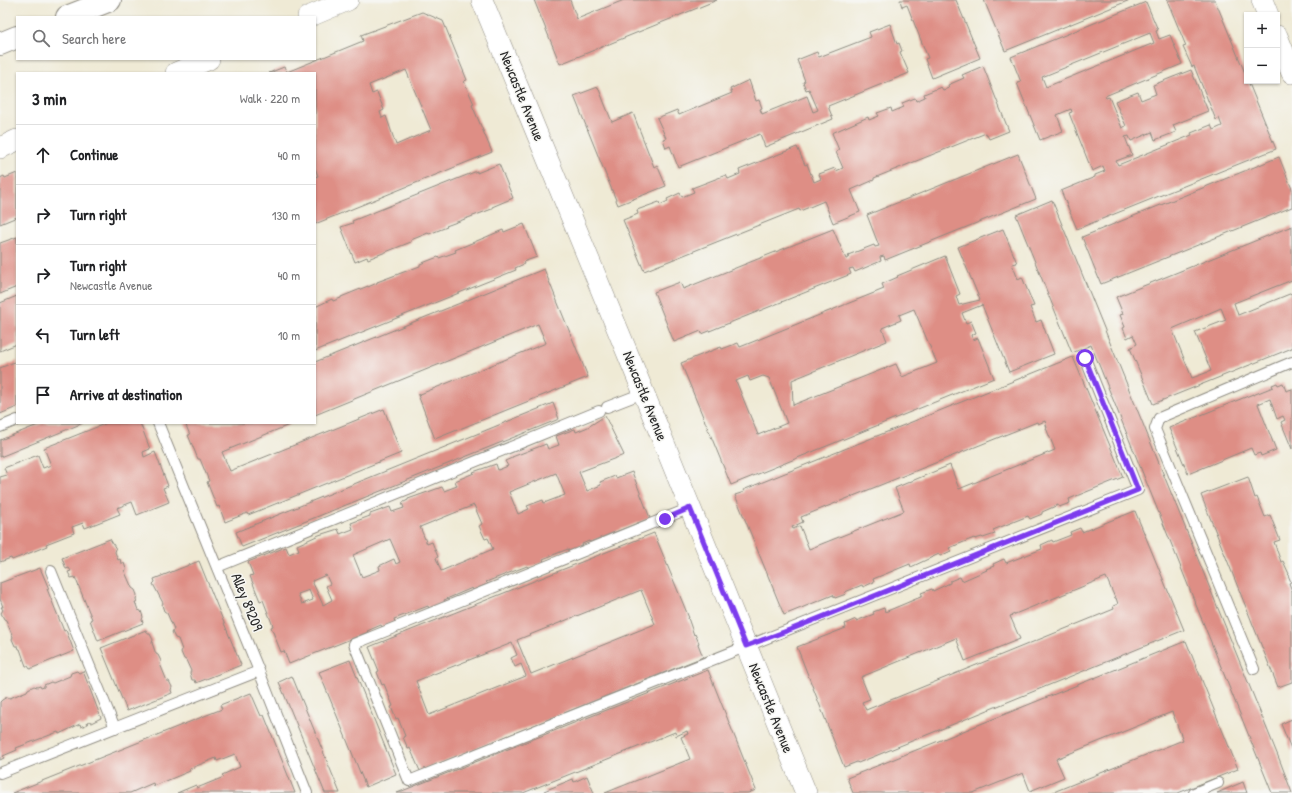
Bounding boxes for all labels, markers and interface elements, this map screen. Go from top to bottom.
map controls [1244,12,1280,84]
button: + [1244,12,1280,48]
search box [16,16,316,60]
icon: search [30,27,52,49]
text: Search here [62,28,126,49]
street label: Newcastle Avenue [495,48,550,144]
button: − [1244,48,1280,84]
text: 3 min [32,87,67,110]
text: Walk · 220 m [240,89,300,107]
icon: ahead [32,144,54,166]
text: Continue [70,144,118,165]
text: 40 m [277,146,300,164]
icon: right [32,204,54,226]
text: Turn right [70,204,126,225]
text: 130 m [272,206,300,224]
text: Turn right [70,255,126,276]
icon: right [32,264,54,286]
text: 40 m [277,266,300,284]
text: Newcastle Avenue [70,276,152,294]
icon: left [32,324,54,346]
text: Turn left [70,324,120,345]
text: 10 m [278,326,300,344]
street label: Newcastle Avenue [618,348,673,444]
route start [1076,349,1094,367]
icon: arrive [32,384,54,406]
text: Arrive at destination [70,384,182,405]
route end [656,510,674,528]
street label: Alley 89209 [226,570,269,634]
street label: Newcastle Avenue [744,660,799,756]

